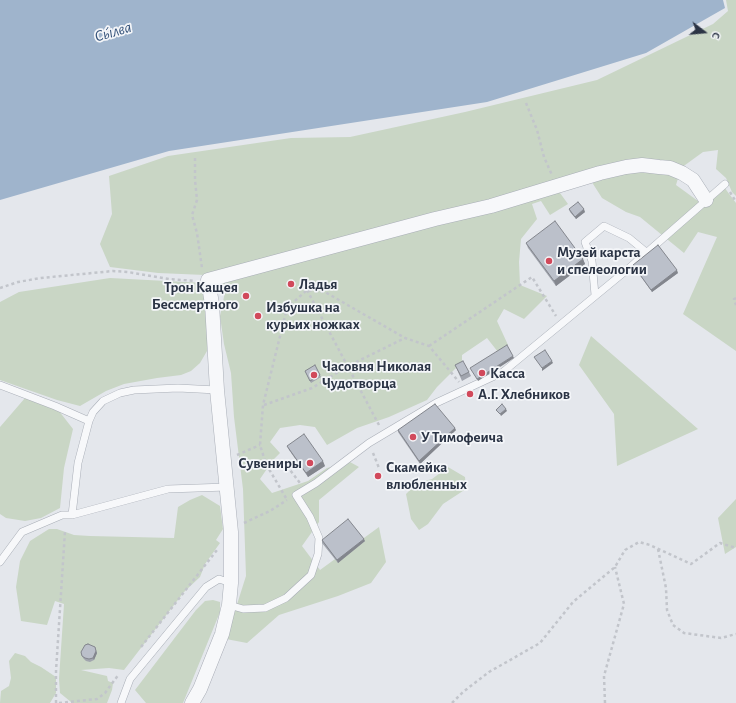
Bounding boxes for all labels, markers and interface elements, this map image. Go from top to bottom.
north arrow [684,12,724,52]
water label: Сы́лва [92,18,134,46]
text: С [710,31,722,40]
place label: Музей карста и спелеологии [557,243,647,278]
marker: Музей карста и спелеологии [544,256,554,266]
place label: Ладья [299,275,338,293]
place label: Трон Кащея Бессмертного [152,278,238,313]
marker: Ладья [286,279,296,289]
marker: Трон Кащея Бессмертного [241,291,251,301]
place label: Избушка на курьих ножках [266,298,360,333]
marker: Избушка на курьих ножках [253,311,263,321]
place label: Часовня Николая Чудотворца [322,357,431,392]
place label: Касса [490,364,525,382]
marker: Касса [477,368,487,378]
marker: Часовня Николая Чудотворца [309,370,319,380]
place label: А.Г. Хлебников [478,385,570,403]
marker: А.Г. Хлебников [465,389,475,399]
place label: У Тимофеича [421,428,503,446]
marker: У Тимофеича [408,432,418,442]
place label: Сувениры [238,454,302,472]
marker: Сувениры [305,458,315,468]
place label: Скамейка влюбленных [386,458,467,493]
marker: Скамейка влюбленных [373,471,383,481]

